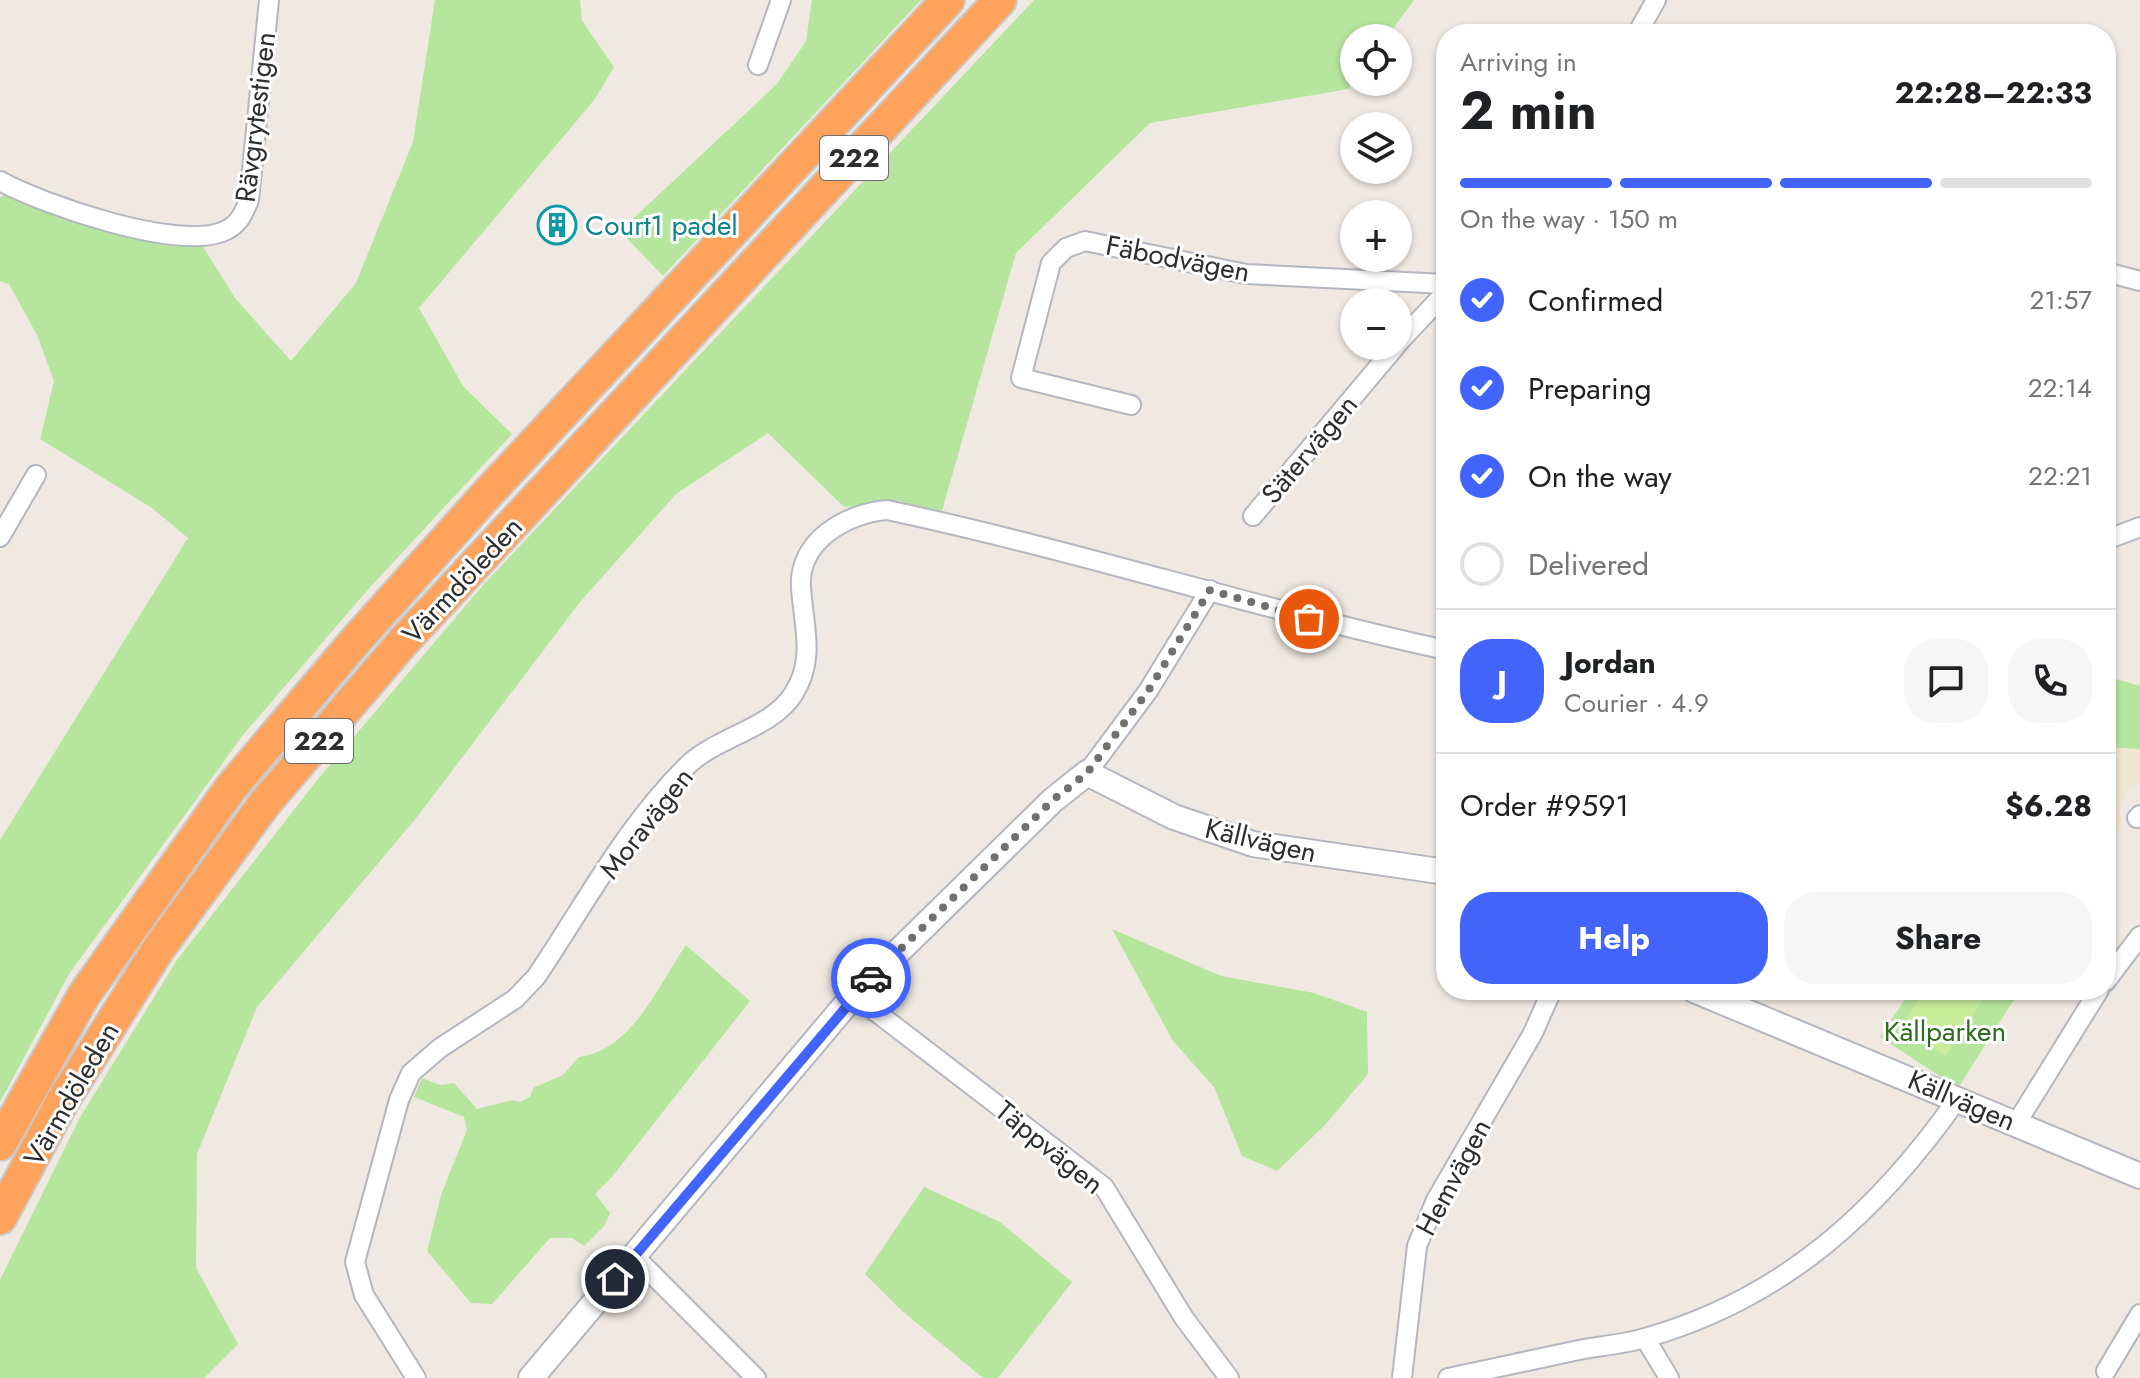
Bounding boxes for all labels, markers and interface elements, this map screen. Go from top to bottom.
map controls [1340,24,1412,360]
button: locate [1340,24,1412,96]
street label: Rävgrytestigen [225,30,286,205]
text: Arriving in [1460,43,1577,81]
text: 22:28–22:33 [1895,71,2092,114]
text: 2 min [1460,73,1597,149]
button: layers [1340,112,1412,184]
road number: 222 [820,136,888,180]
button: + [1340,200,1412,272]
text: On the way · 150 m [1460,200,1678,238]
building icon: Court1 padel [536,204,578,246]
place label: Court1 padel [585,205,738,246]
street label: Fäbodvägen [1102,224,1253,293]
icon: check [1460,278,1504,322]
text: Confirmed [1528,279,1663,322]
text: 21:57 [2029,281,2092,319]
button: − [1340,288,1412,360]
icon: check [1460,366,1504,410]
text: Preparing [1528,367,1652,410]
text: 22:14 [2028,369,2092,407]
street label: Sätervägen [1251,386,1367,513]
icon: check [1460,454,1504,498]
text: On the way [1528,455,1672,498]
text: 22:21 [2028,457,2092,495]
street label: Värmdöleden [393,508,532,653]
text: Delivered [1528,543,1649,586]
pin [1275,585,1343,653]
icon: bag [1287,597,1331,641]
button: chat [1904,639,1988,723]
button: phone [2008,639,2092,723]
text: Jordan [1564,641,1656,684]
text: J [1497,660,1507,703]
text: Courier · 4.9 [1564,684,1709,722]
road number: 222 [285,719,353,763]
street label: Moravägen [590,759,703,888]
text: Order #9591 [1460,784,1629,827]
text: $6.28 [2005,784,2092,827]
street label: Källvägen [1201,808,1321,873]
button: Help [1460,892,1768,984]
button: Share [1784,892,2092,984]
courier [831,938,911,1018]
icon: car [849,956,893,1000]
park label: Källparken [1884,1011,2006,1052]
street label: Värmdöleden [14,1014,129,1174]
street label: Källvägen [1902,1059,2022,1141]
street label: Täppvägen [987,1091,1113,1204]
street label: Hemvägen [1406,1111,1501,1243]
pin [581,1245,649,1313]
icon: home [593,1257,637,1301]

